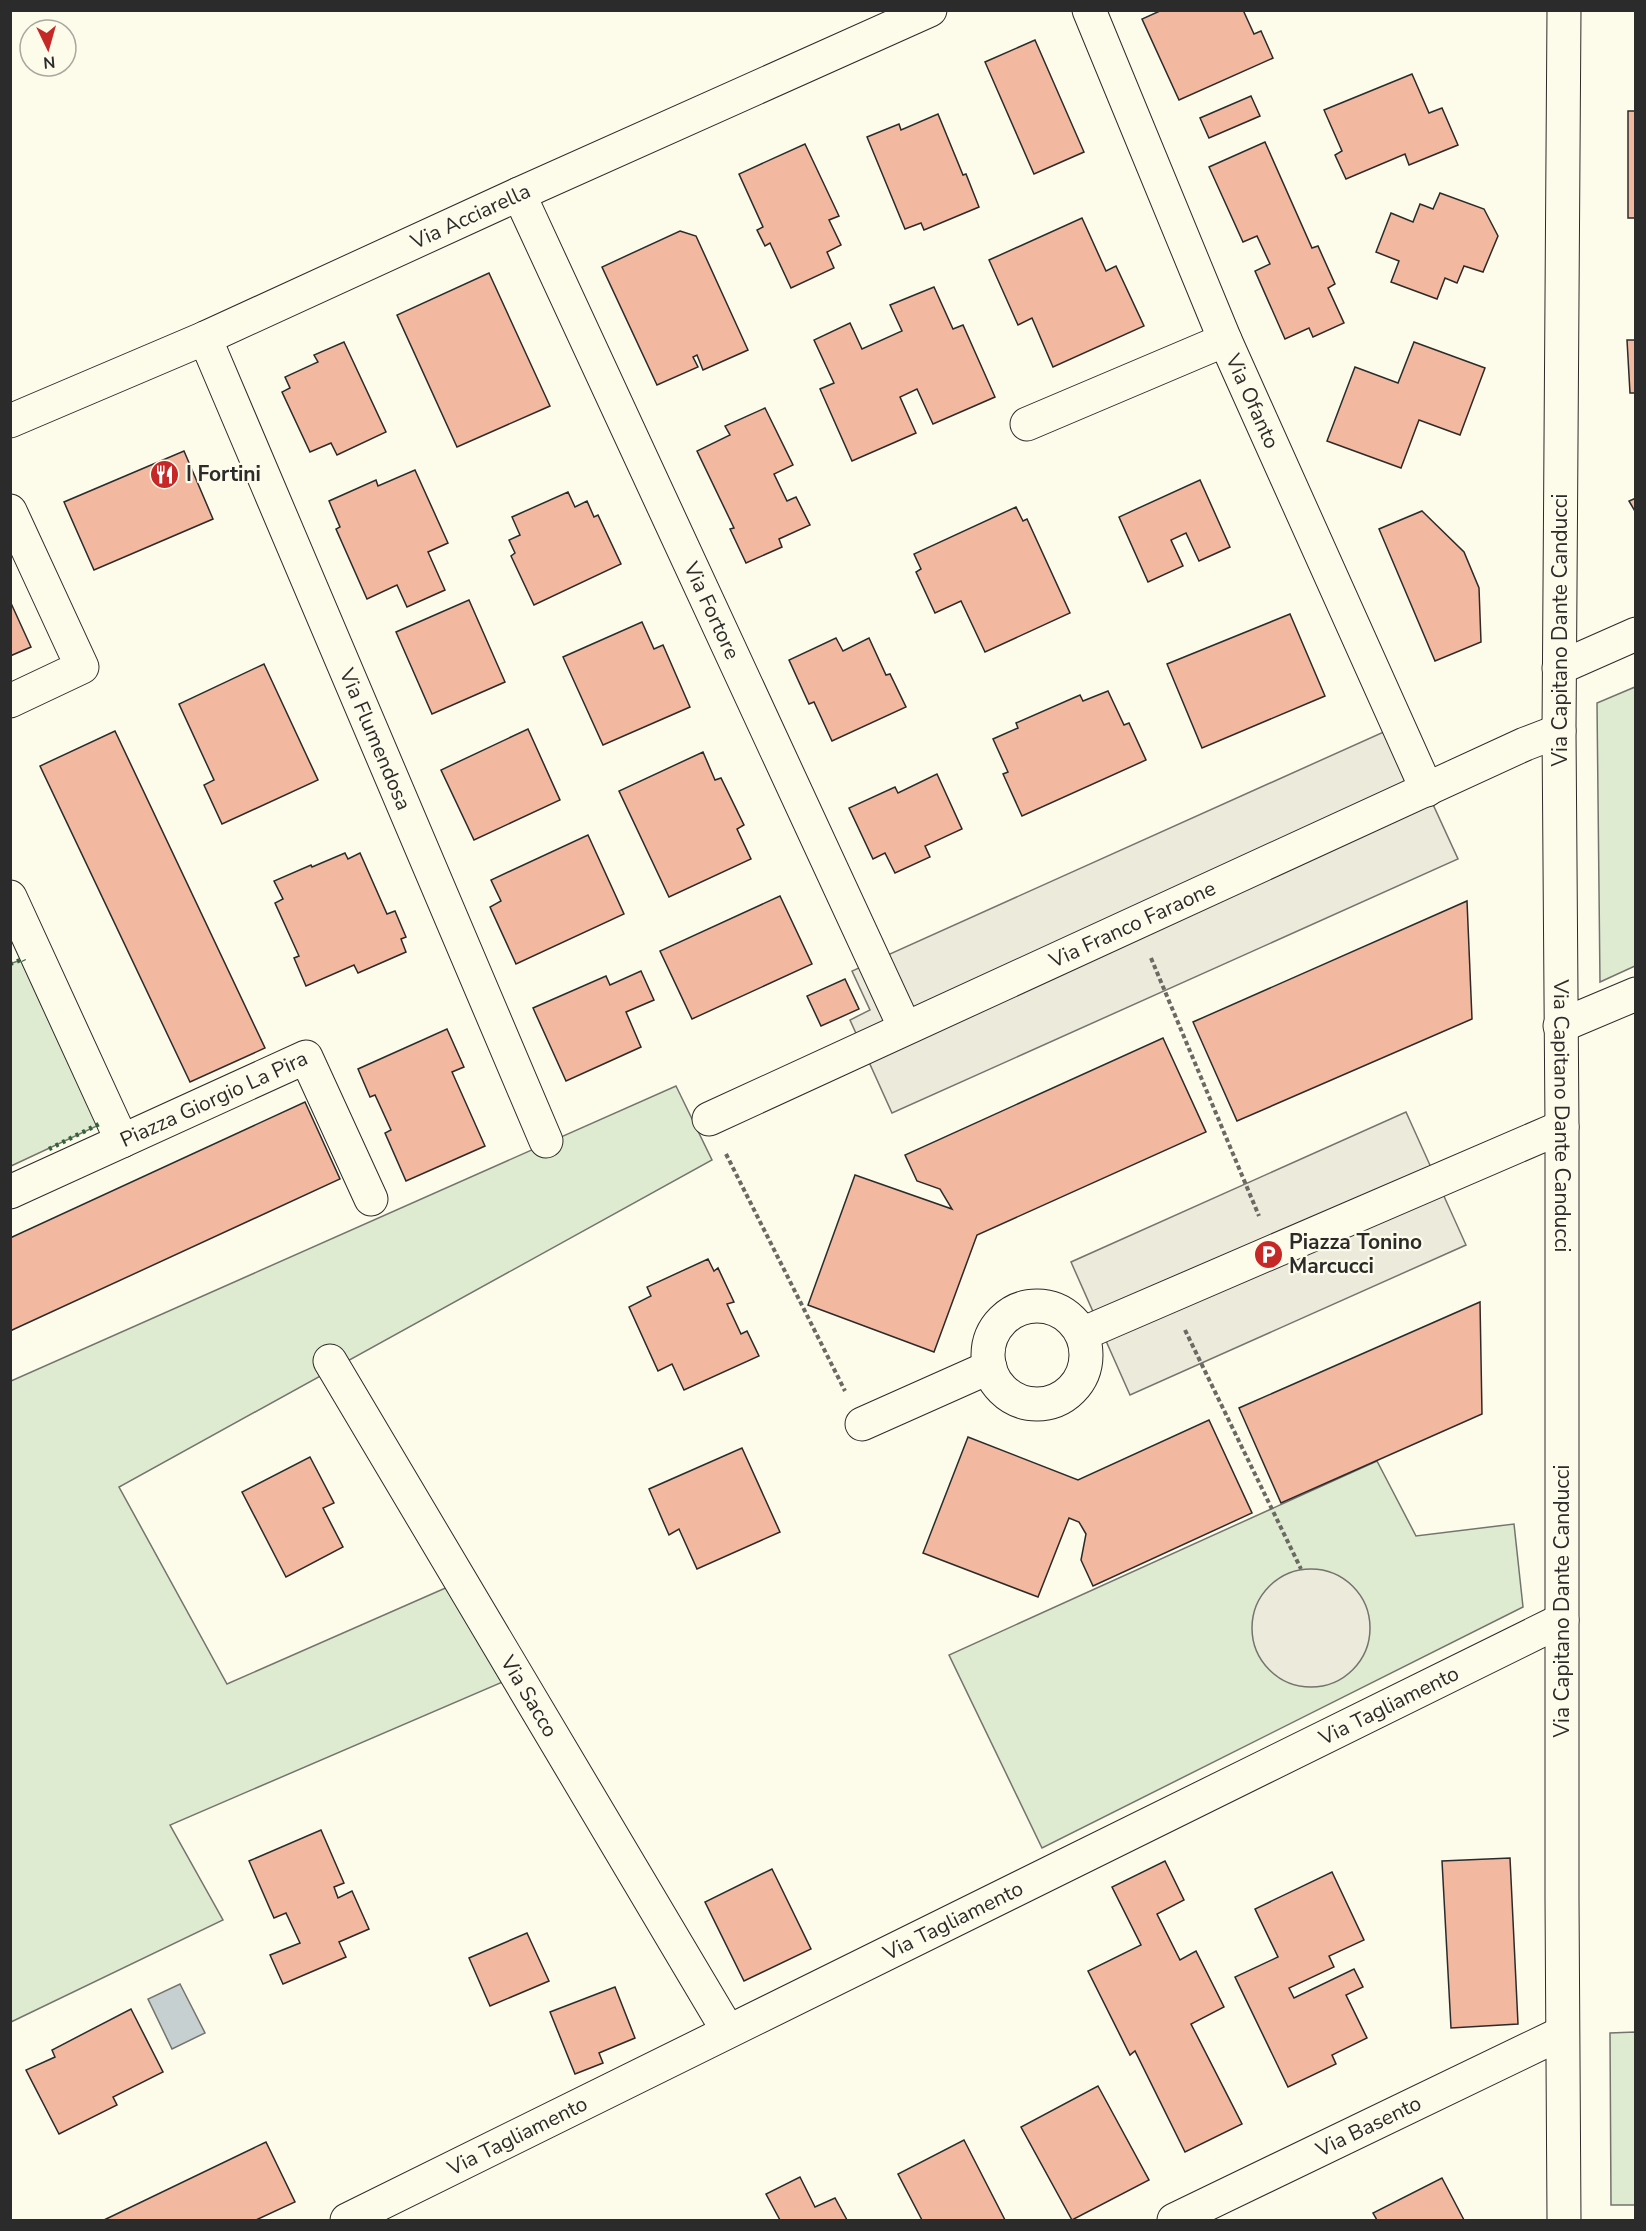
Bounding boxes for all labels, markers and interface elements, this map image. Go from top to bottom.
north arrow [18,18,78,78]
text: N [42,50,56,73]
street label: Via Acciarella [405,177,535,256]
street label: Via Ofanto [1219,349,1286,453]
restaurant icon: I Fortini [149,458,181,490]
place label: I Fortini [186,460,261,488]
street label: Via Capitano Dante Canducci [1546,494,1574,767]
street label: Via Fortore [677,556,746,664]
street label: Via Flumendosa [332,663,418,815]
street label: Via Franco Faraone [1044,874,1220,975]
street label: Via Capitano Dante Canducci [1547,978,1576,1252]
street label: Piazza Giorgio La Pira [115,1044,312,1154]
place label: Piazza Tonino Marcucci [1289,1228,1422,1280]
parking icon: Piazza Tonino Marcucci [1252,1238,1284,1270]
street label: Via Capitano Dante Canducci [1548,1465,1576,1738]
street label: Via Sacco [493,1649,564,1742]
street label: Via Tagliamento [1313,1659,1464,1752]
street label: Via Tagliamento [878,1874,1028,1967]
street label: Via Basento [1311,2089,1426,2164]
street label: Via Tagliamento [442,2090,592,2183]

